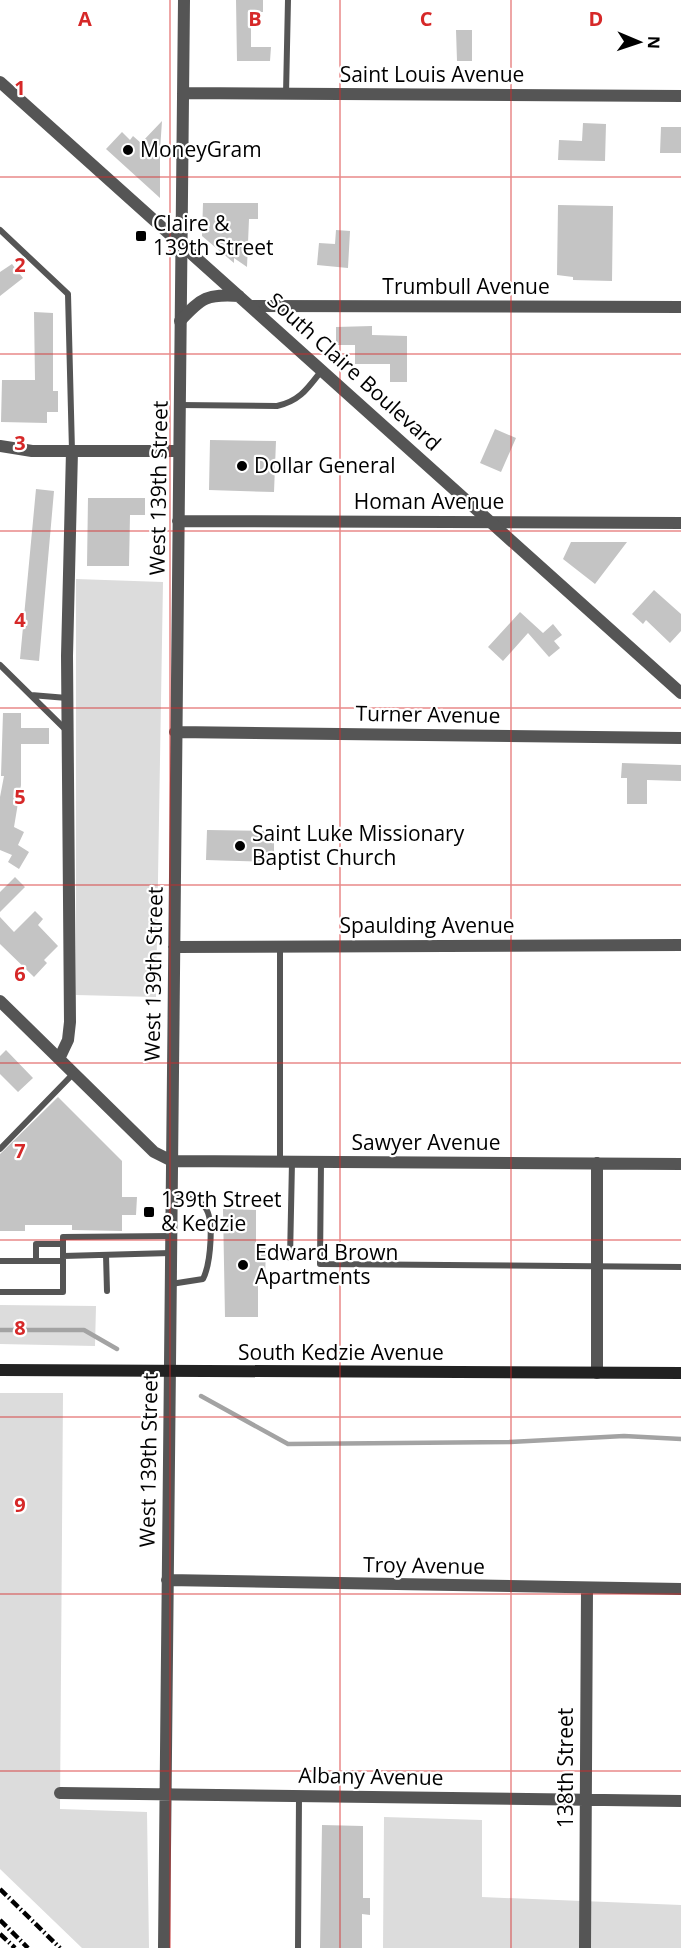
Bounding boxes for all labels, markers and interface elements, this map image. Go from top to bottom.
text: A [78,5,92,32]
text: B [248,5,262,32]
text: C [420,5,433,32]
text: D [589,5,603,32]
north arrow [609,12,669,72]
text: N [643,36,665,49]
street label: Saint Louis Avenue [340,60,524,88]
text: 1 [14,74,26,101]
place label: MoneyGram [140,135,262,163]
marker: MoneyGram [121,143,135,157]
place label: Claire & 139th Street [153,209,274,261]
marker: Claire & 139th Street [134,229,148,243]
text: 2 [14,251,26,278]
street label: Trumbull Avenue [382,272,550,300]
street label: South Claire Boulevard [262,286,447,457]
street label: West 139th Street [142,400,174,576]
text: 3 [14,429,26,456]
place label: Dollar General [254,451,395,479]
marker: Dollar General [235,459,249,473]
street label: Homan Avenue [354,487,504,515]
text: 4 [14,606,26,633]
street label: Turner Avenue [355,699,501,729]
text: 5 [14,783,26,810]
place label: Saint Luke Missionary Baptist Church [252,819,465,871]
marker: Saint Luke Missionary Baptist Church [233,839,247,853]
street label: West 139th Street [137,886,169,1062]
street label: Spaulding Avenue [339,911,515,939]
text: 6 [14,960,26,987]
street label: Sawyer Avenue [352,1128,500,1156]
text: 7 [14,1137,26,1164]
place label: 139th Street & Kedzie [161,1185,282,1237]
marker: 139th Street & Kedzie [142,1205,156,1219]
place label: Edward Brown Apartments [255,1238,398,1290]
marker: Edward Brown Apartments [236,1258,250,1272]
text: 8 [14,1314,26,1341]
street label: South Kedzie Avenue [238,1338,444,1366]
street label: West 139th Street [132,1372,164,1548]
text: 9 [14,1491,26,1518]
street label: Troy Avenue [363,1550,485,1580]
street label: 138th Street [551,1708,579,1828]
street label: Albany Avenue [298,1761,444,1791]

